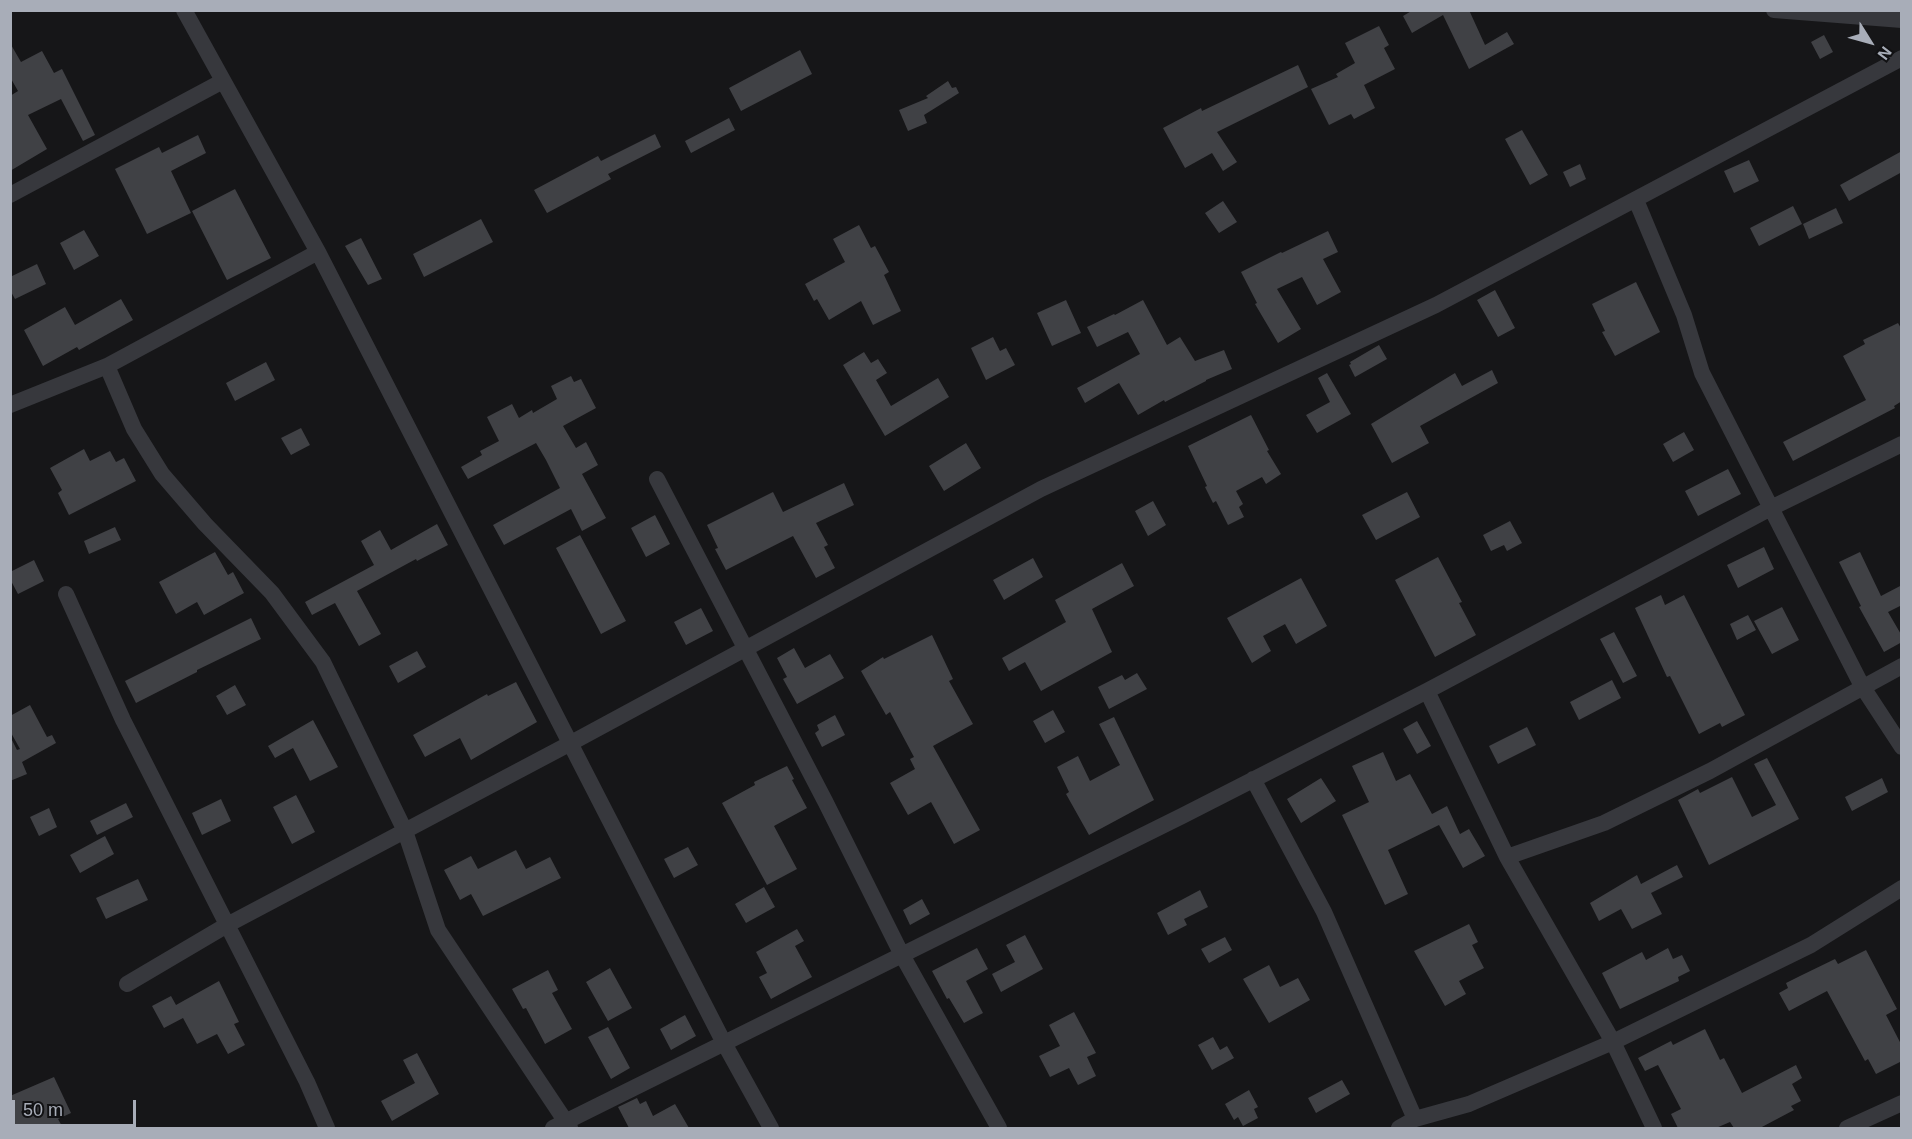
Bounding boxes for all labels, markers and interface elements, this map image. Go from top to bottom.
north arrow [1840,12,1900,72]
text: N [1875,43,1895,63]
scale bar [15,1088,140,1126]
text: 50 m [23,1100,63,1120]

